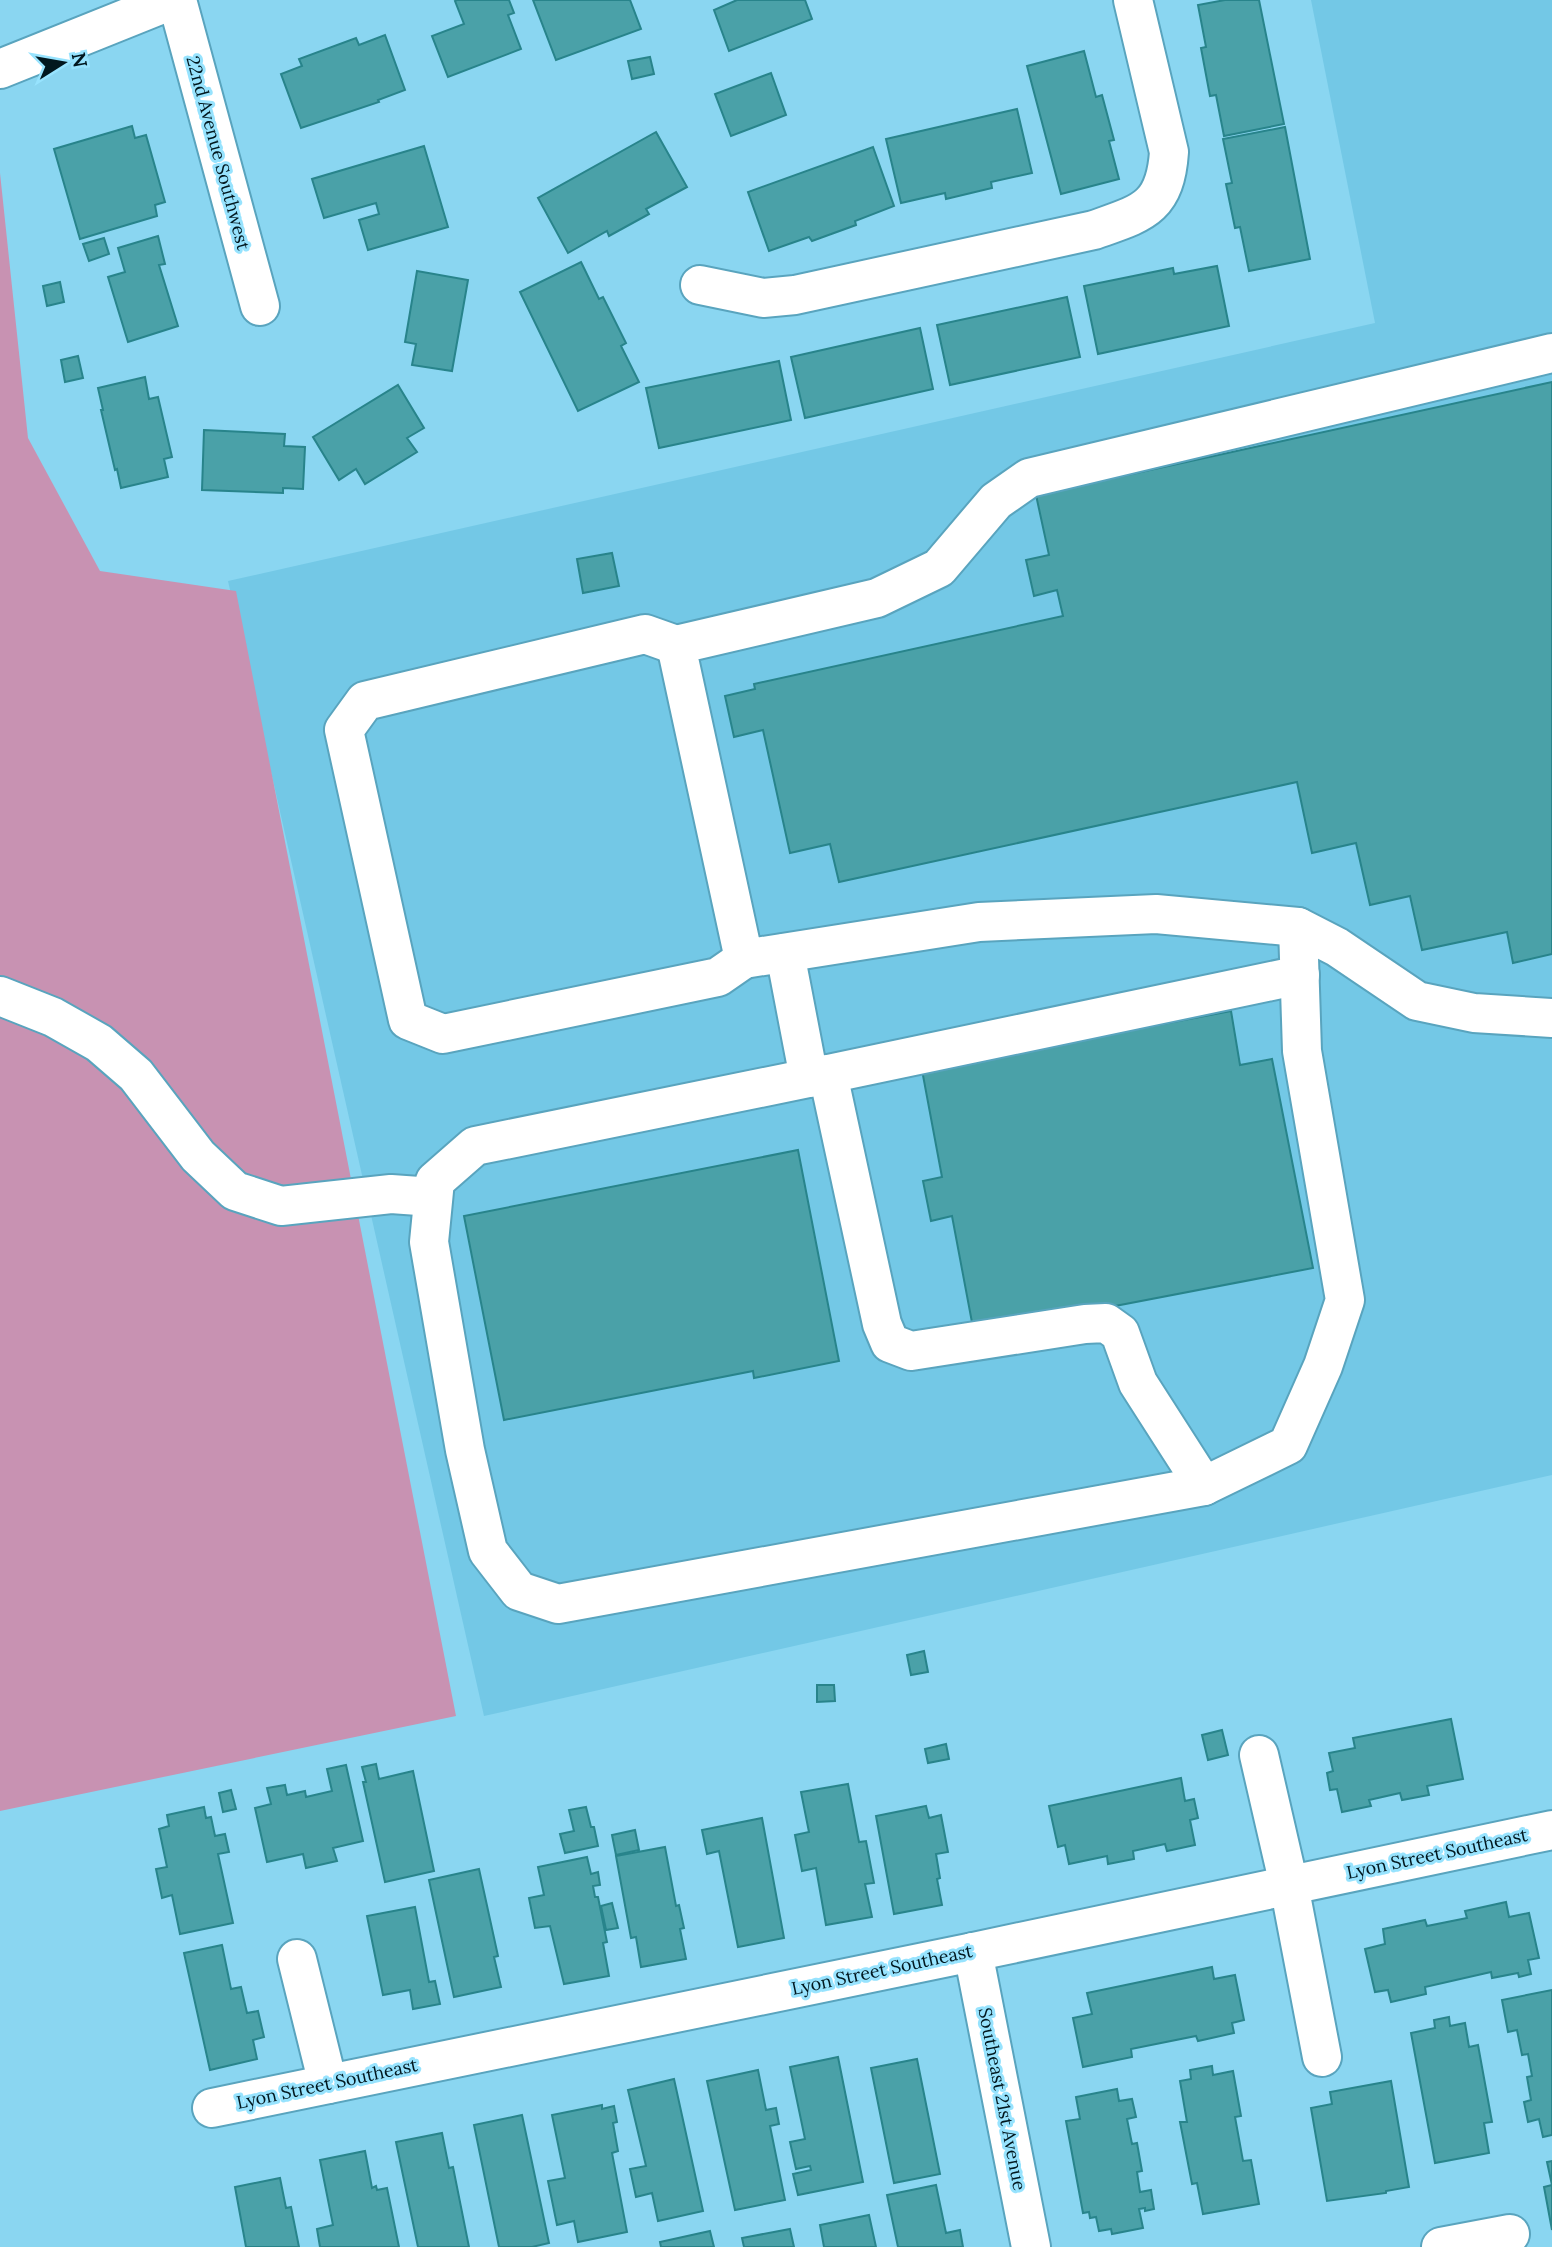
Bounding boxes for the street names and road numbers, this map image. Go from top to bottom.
street label: 22nd Avenue Southwest [181,53,255,252]
street label: Lyon Street Southeast [1344,1823,1530,1884]
street label: Lyon Street Southeast [789,1939,975,2000]
street label: Southeast 21st Avenue [973,2006,1032,2192]
street label: Lyon Street Southeast [234,2053,420,2114]

